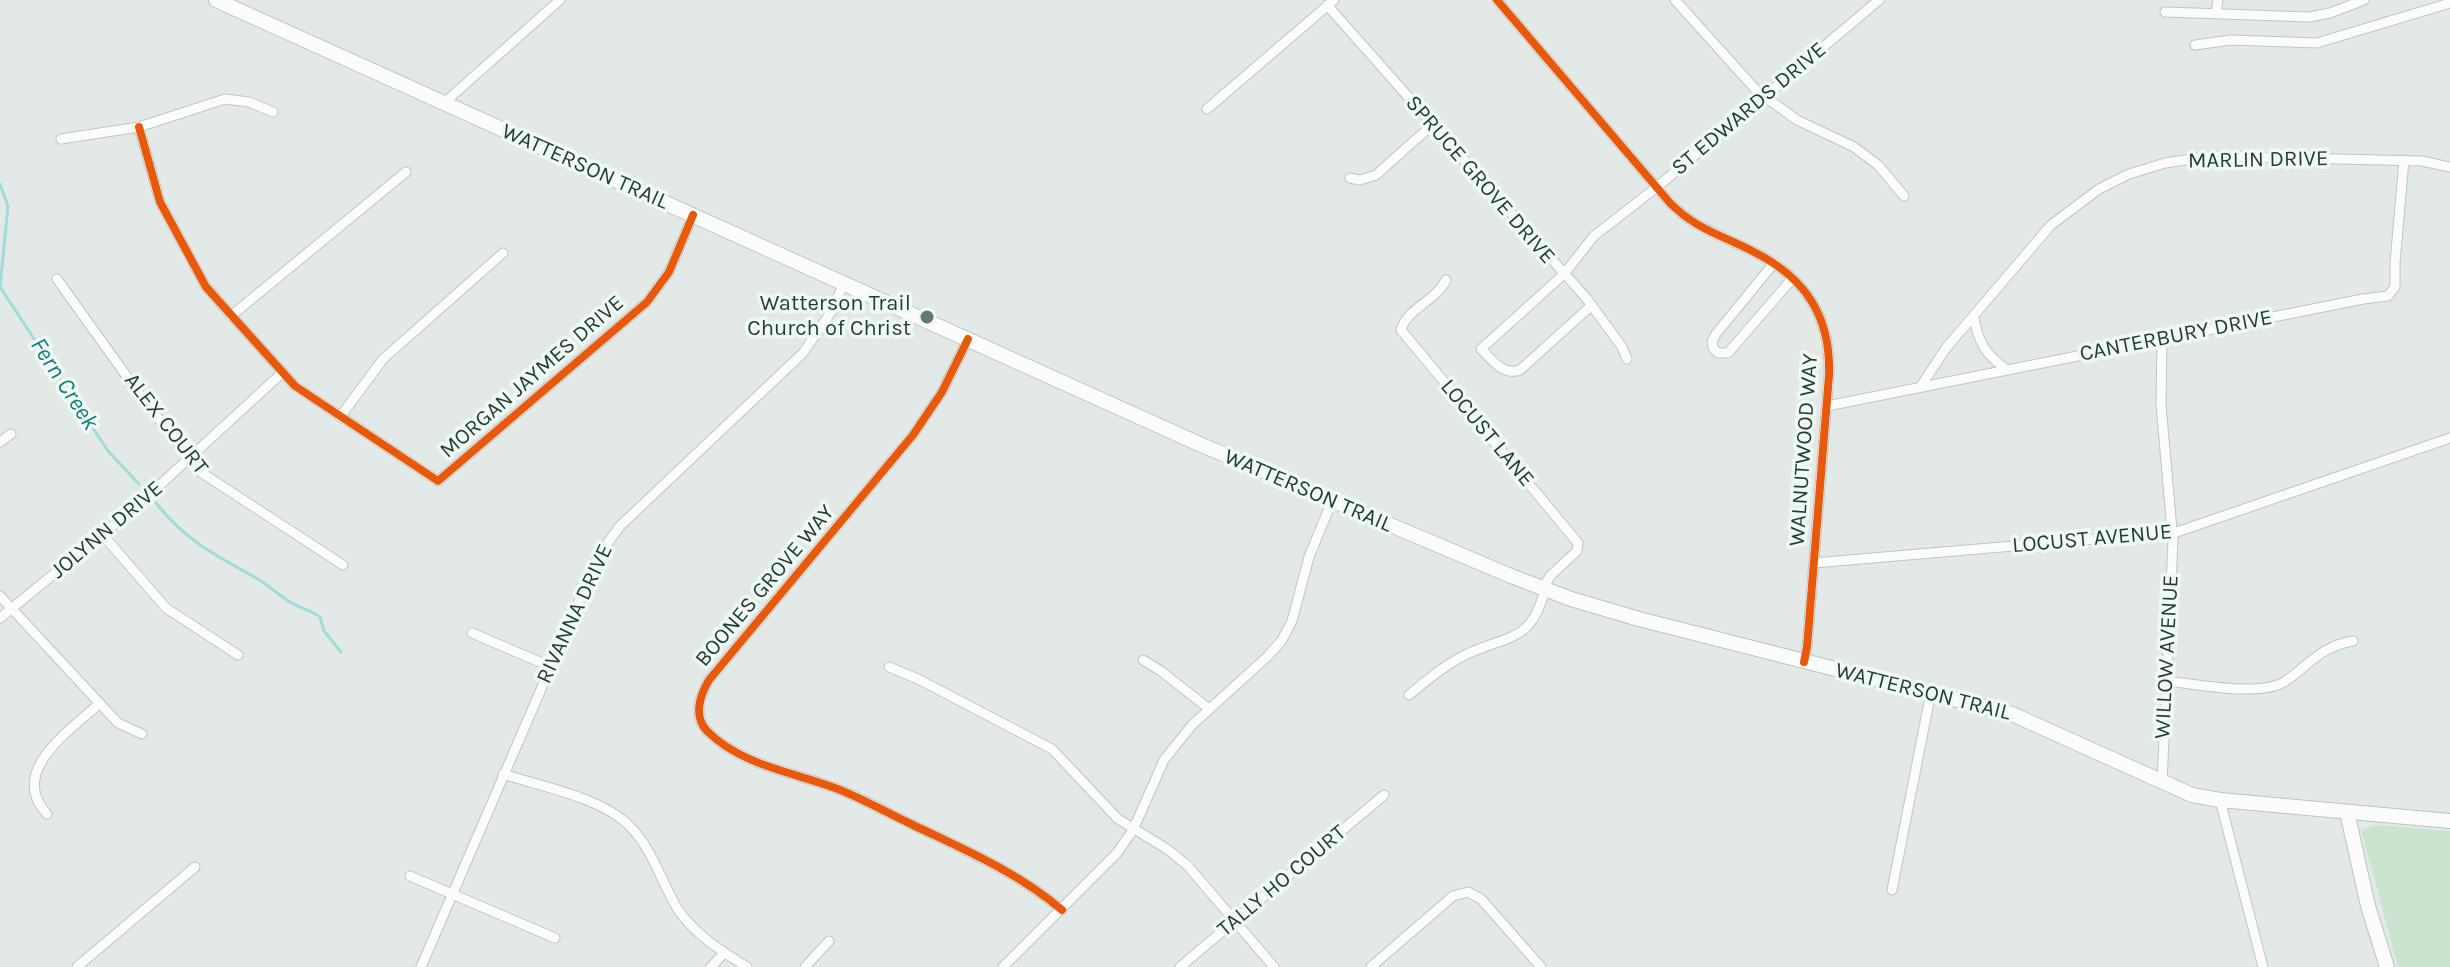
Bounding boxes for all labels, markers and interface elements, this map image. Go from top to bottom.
street label: ST EDWARDS DRIVE [1666,37,1832,181]
street label: SPRUCE GROVE DRIVE [1400,90,1560,270]
street label: WATTERSON TRAIL [497,118,673,216]
street label: MARLIN DRIVE [2188,146,2328,174]
street label: MORGAN JAYMES DRIVE [435,290,629,464]
place label: Watterson Trail Church of Christ [747,291,911,342]
street label: CANTERBURY DRIVE [2077,304,2275,368]
marker: Watterson Trail Church of Christ [918,308,936,326]
water label: Fern Creek [24,332,104,436]
street label: WALNUTWOOD WAY [1784,353,1824,547]
street label: ALEX COURT [118,368,214,480]
street label: LOCUST LANE [1434,374,1540,492]
street label: WATTERSON TRAIL [1220,444,1396,538]
street label: JOLYNN DRIVE [46,475,168,585]
street label: BOONES GROVE WAY [690,500,840,672]
street label: LOCUST AVENUE [2011,519,2173,559]
street label: RIVANNA DRIVE [531,540,619,688]
street label: WILLOW AVENUE [2150,574,2184,740]
street label: WATTERSON TRAIL [1833,657,2013,727]
street label: TALLY HO COURT [1212,820,1352,942]

